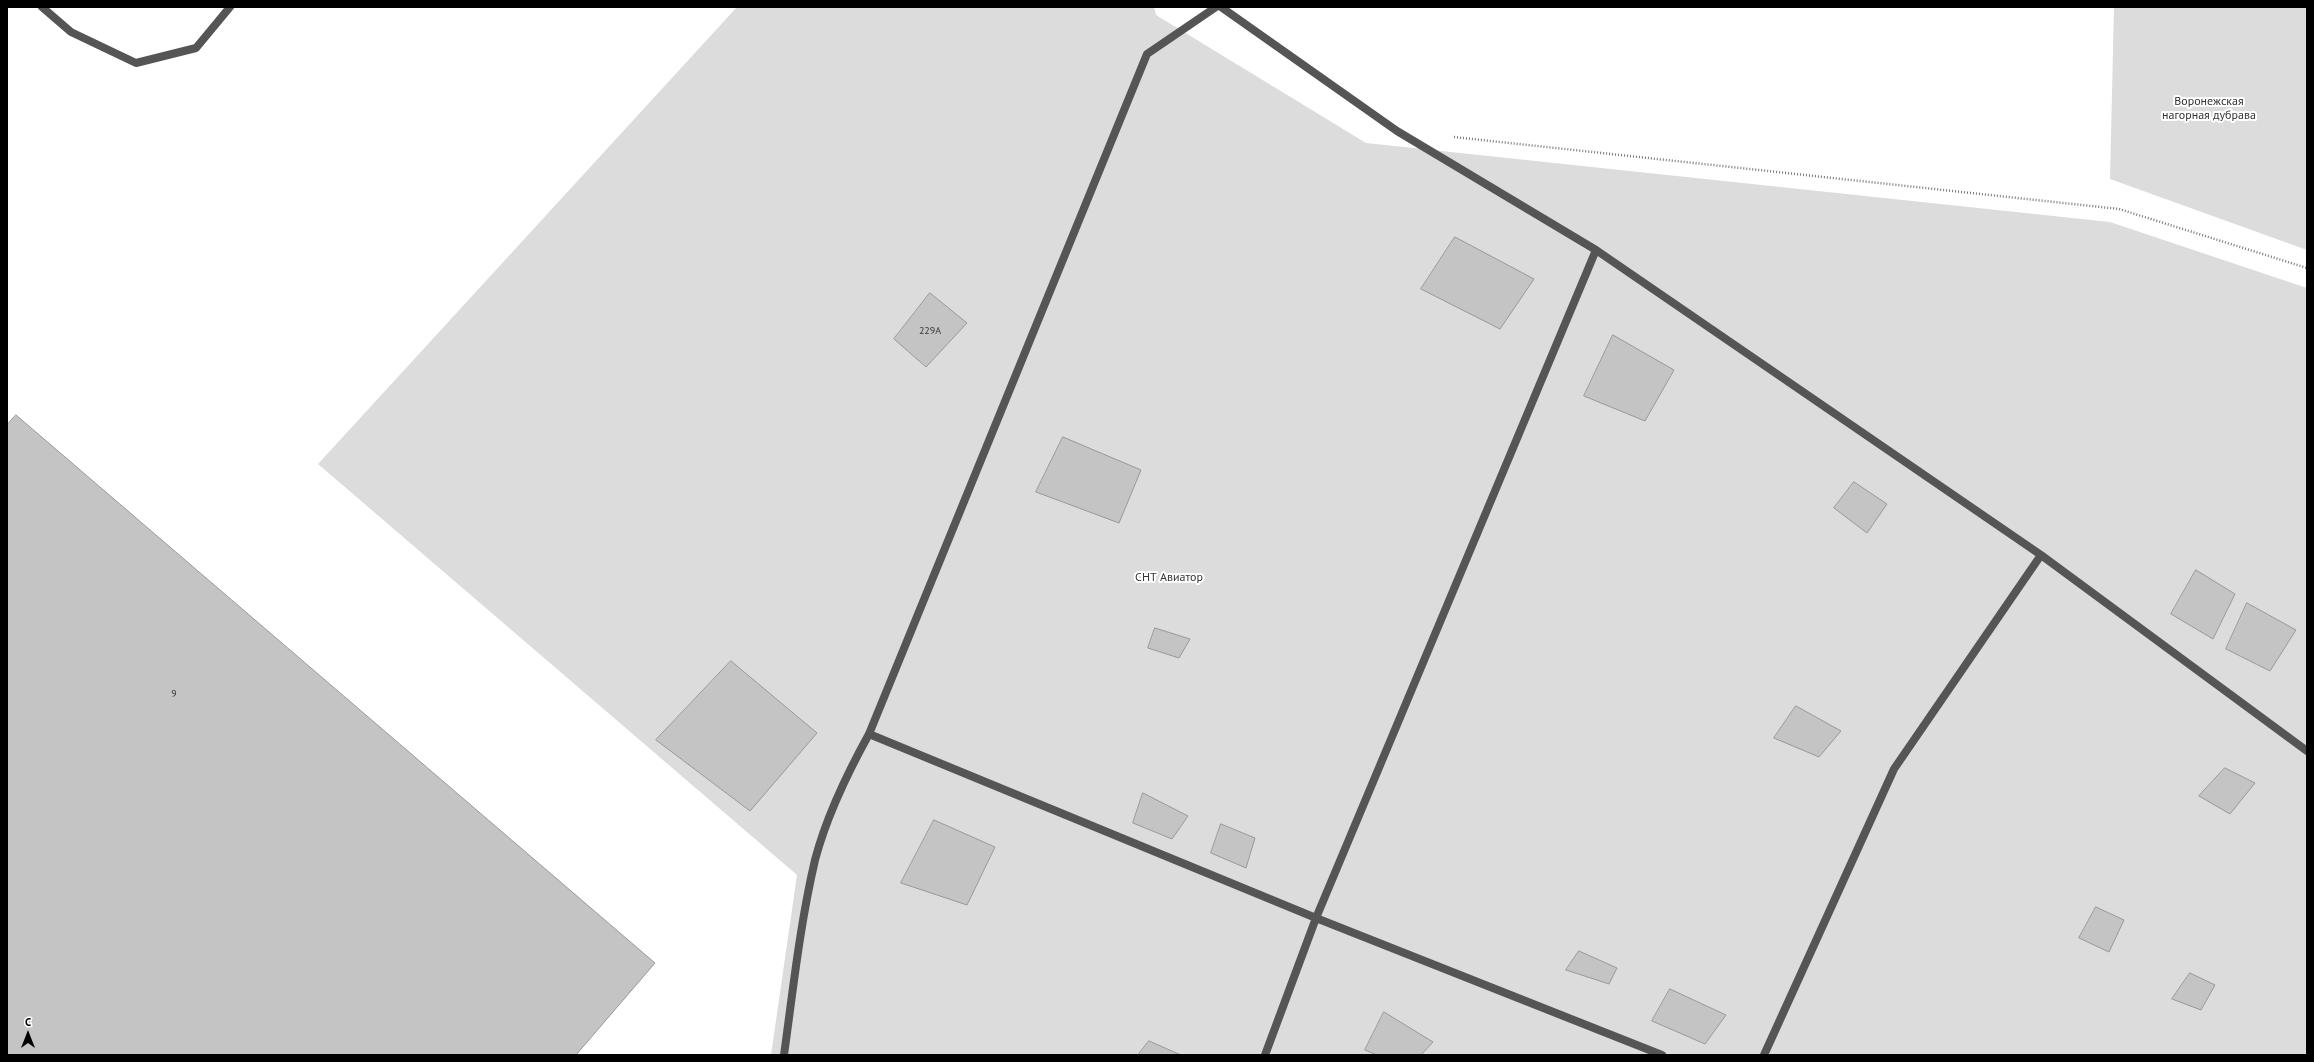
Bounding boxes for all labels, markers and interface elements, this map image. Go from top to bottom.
park label: Воронежская нагорная дубрава [2162,95,2256,123]
house number: 229А [919,325,941,337]
park label: СНТ Авиатор [1135,571,1203,585]
house number: 9 [171,688,177,700]
north arrow [8,1014,48,1054]
text: С [25,1015,31,1029]

